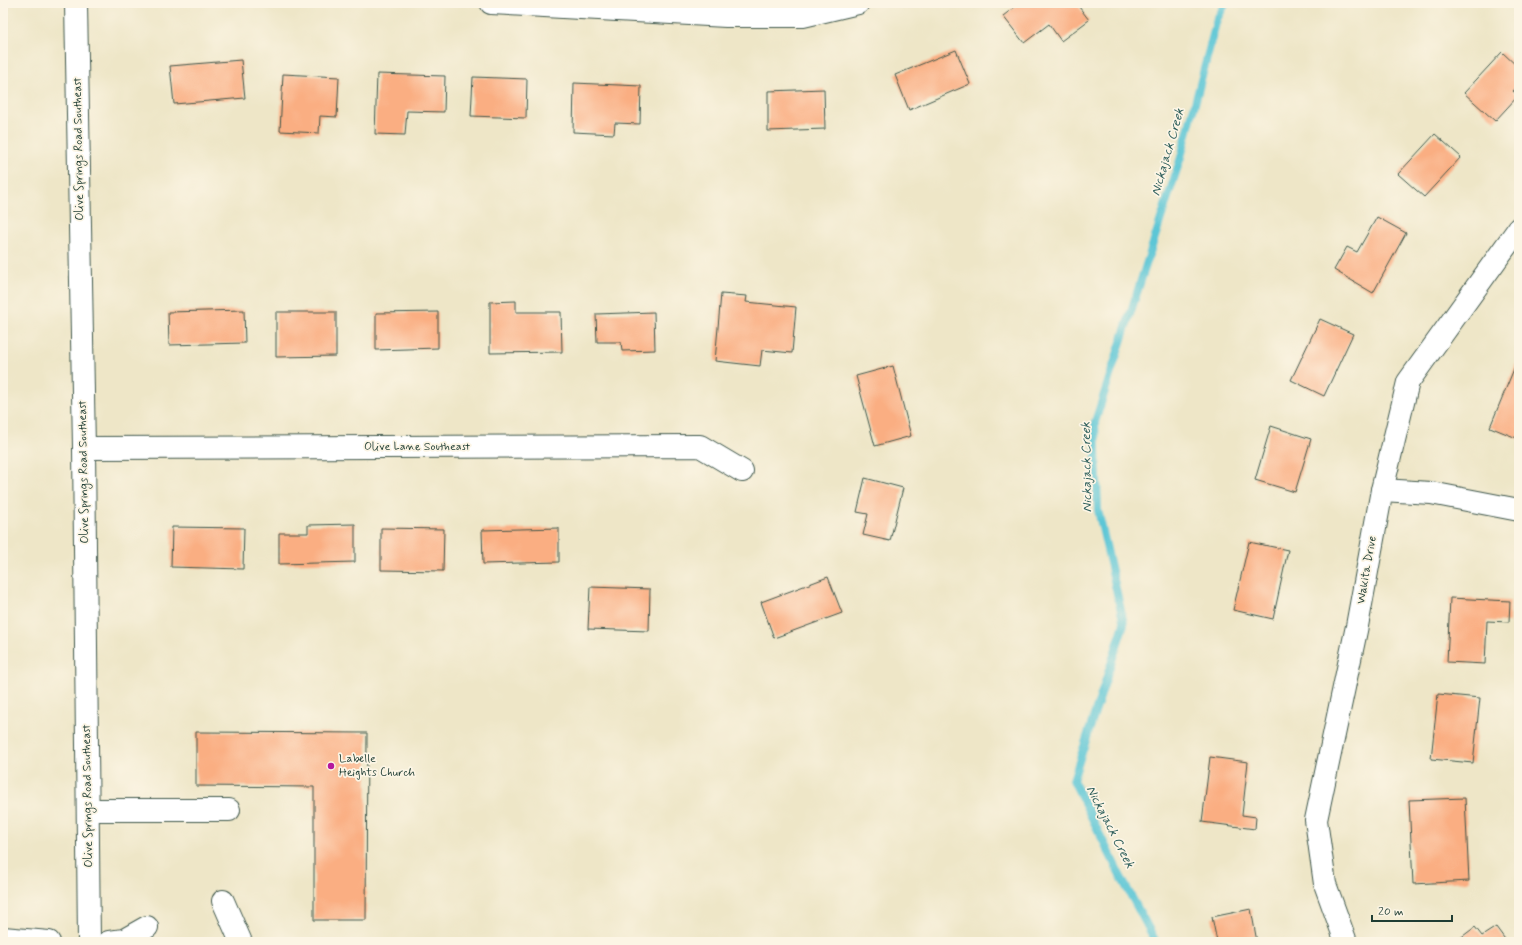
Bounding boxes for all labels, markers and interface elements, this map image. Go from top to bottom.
street label: Olive Springs Road Southeast [70,77,88,221]
water label: Nickajack Creek [1147,106,1189,198]
street label: Olive Springs Road Southeast [75,400,93,544]
water label: Nickajack Creek [1078,421,1096,512]
street label: Olive Lane Southeast [364,439,471,455]
street label: Wakita Drive [1353,535,1381,605]
street label: Olive Springs Road Southeast [79,724,97,868]
place label: Labelle Heights Church [339,751,415,781]
marker: Labelle Heights Church [326,761,336,771]
water label: Nickajack Creek [1082,783,1138,872]
scale bar [1372,897,1452,923]
text: 20 m [1378,904,1404,920]

